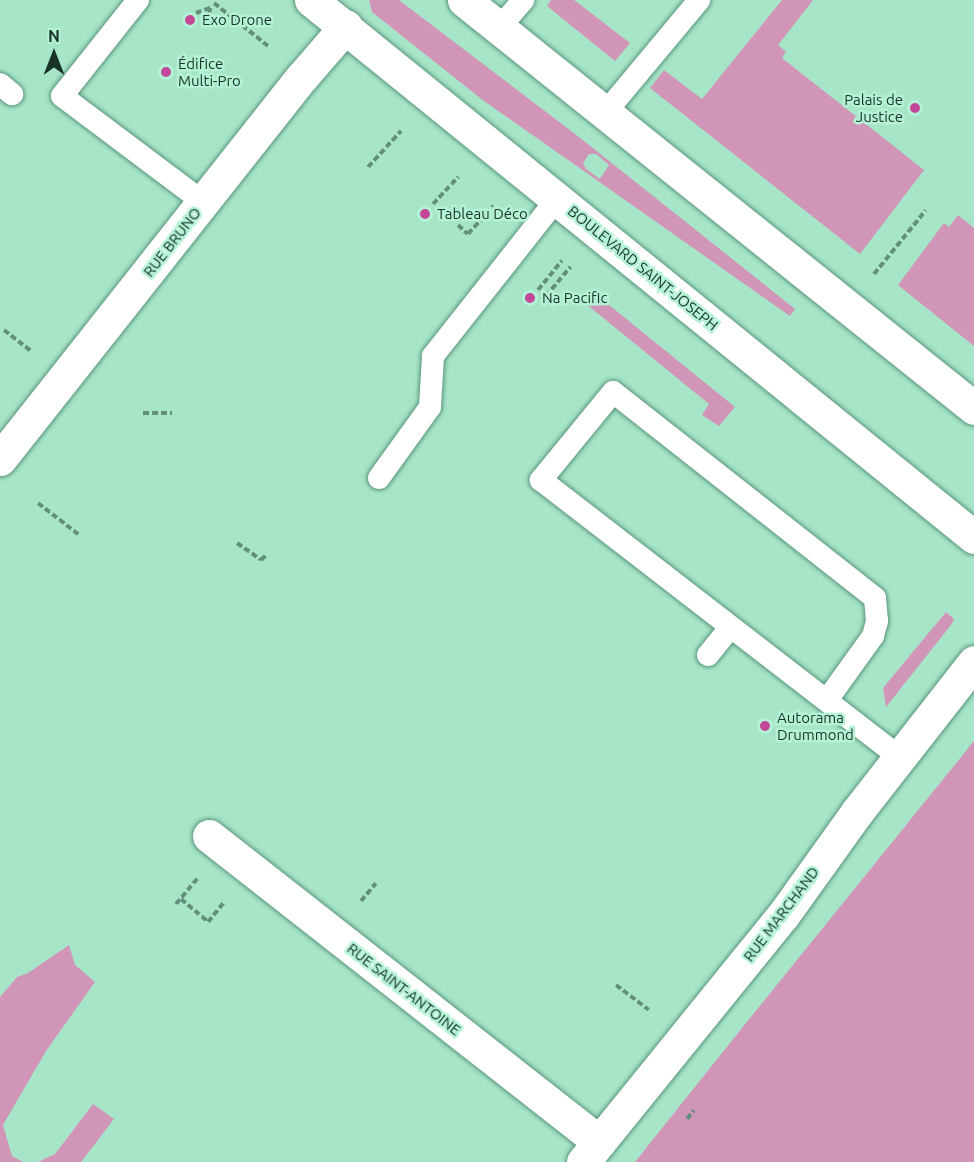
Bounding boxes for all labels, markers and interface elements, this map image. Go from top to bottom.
place label: Exo Drone [202,11,272,29]
marker: Exo Drone [183,13,197,27]
north arrow [24,24,84,84]
text: N [48,27,60,45]
place label: Édifice Multi-Pro [178,54,241,89]
marker: Édifice Multi-Pro [159,65,173,79]
place label: Palais de Justice [844,90,903,125]
marker: Palais de Justice [908,101,922,115]
street label: BOULEVARD SAINT-JOSEPH [564,202,722,334]
street label: RUE BRUNO [139,204,205,280]
place label: Tableau Déco [437,205,528,223]
marker: Tableau Déco [418,207,432,221]
place label: Na Pacific [542,289,607,307]
marker: Na Pacific [523,291,537,305]
place label: Autorama Drummond [777,708,854,743]
marker: Autorama Drummond [758,719,772,733]
street label: RUE MARCHAND [739,863,823,965]
street label: RUE SAINT-ANTOINE [344,939,464,1039]

